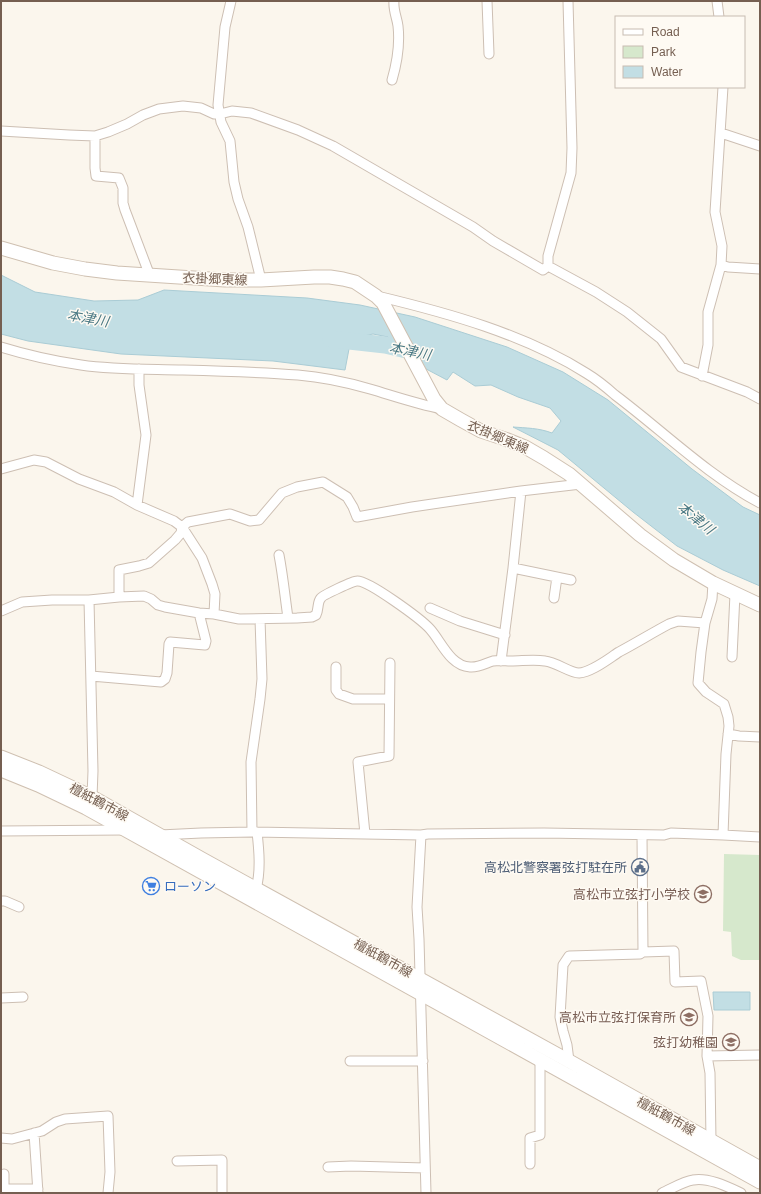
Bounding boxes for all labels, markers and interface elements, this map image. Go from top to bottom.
legend [615,16,745,88]
text: Road [651,25,680,39]
text: Park [651,45,677,59]
text: Water [651,65,683,79]
street label: 衣掛郷東線 [182,270,248,288]
water label: 本津川 [66,306,112,330]
water label: 本津川 [388,339,434,363]
street label: 衣掛郷東線 [465,417,531,457]
water label: 本津川 [675,499,719,539]
street label: 檀紙鶴市線 [67,780,131,824]
public building icon: 高松北警察署弦打駐在所 [630,857,650,877]
place label: 高松北警察署弦打駐在所 [484,860,627,875]
supermarket icon: ローソン [141,876,161,896]
place label: ローソン [164,879,216,894]
school or university icon: 高松市立弦打小学校 [693,884,713,904]
place label: 高松市立弦打小学校 [573,887,690,902]
street label: 檀紙鶴市線 [351,936,415,980]
school or university icon: 高松市立弦打保育所 [679,1007,699,1027]
place label: 高松市立弦打保育所 [559,1010,676,1025]
school or university icon: 弦打幼稚園 [721,1032,741,1052]
place label: 弦打幼稚園 [653,1035,718,1050]
street label: 檀紙鶴市線 [634,1094,698,1138]

